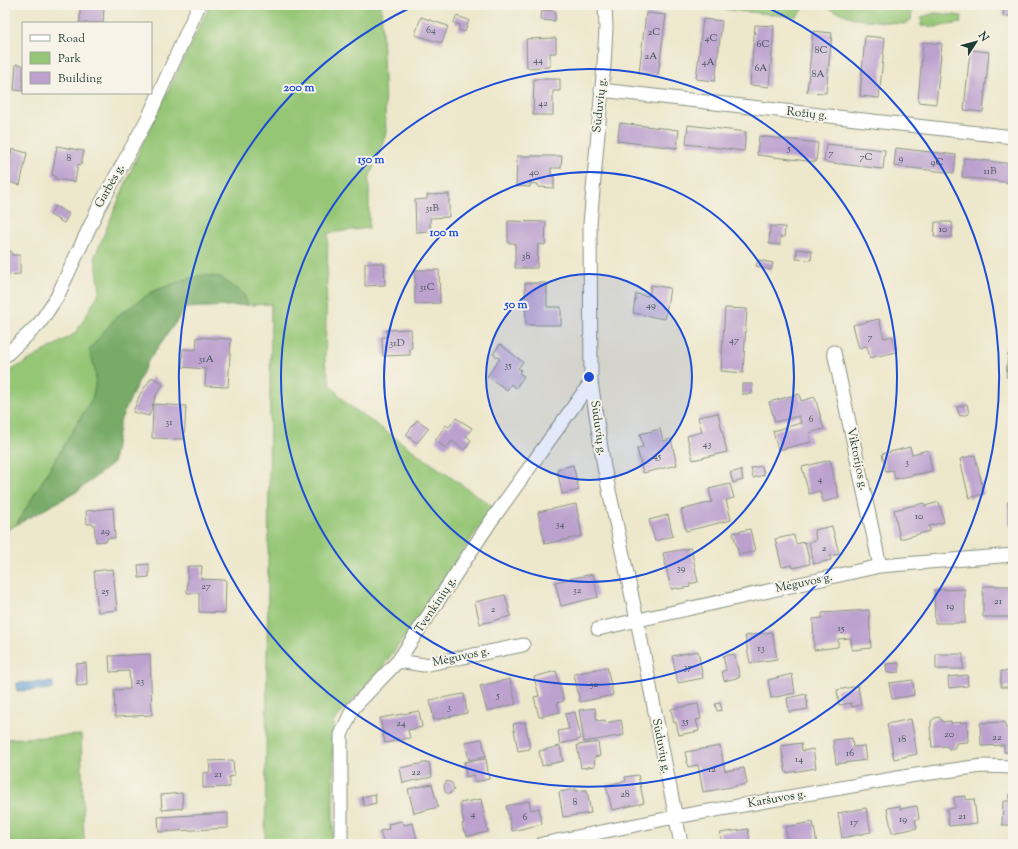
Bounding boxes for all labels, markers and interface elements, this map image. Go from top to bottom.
legend [22,22,152,94]
north arrow [956,22,996,62]
house number: 64 [426,23,436,38]
house number: 2C [648,25,660,40]
text: N [974,28,992,45]
text: Road [58,30,85,48]
house number: 4C [704,31,718,46]
house number: 6C [756,37,770,52]
house number: 8C [814,43,828,58]
house number: 2A [645,49,657,64]
text: Park [58,50,81,68]
house number: 44 [533,53,543,68]
house number: 4A [701,55,715,70]
house number: 6A [755,61,767,76]
house number: 8A [811,67,825,82]
text: Building [58,70,102,88]
street label: Sūduvių g. [588,76,612,134]
text: 200 m [284,79,314,97]
house number: 42 [538,96,548,111]
street label: Rožių g. [786,103,828,125]
house number: 5 [786,141,791,156]
house number: 7 [828,146,834,161]
house number: 7C [859,150,873,165]
house number: 8 [67,151,72,166]
text: 150 m [356,151,385,169]
house number: 9 [899,151,904,166]
house number: 9C [931,155,943,170]
street label: Garbės g. [91,161,129,211]
house number: 11B [983,164,997,179]
house number: 40 [529,165,539,180]
house number: 31B [425,201,440,216]
house number: 10 [939,222,947,237]
text: 100 m [428,224,459,242]
house number: 38 [521,249,531,264]
house number: 31C [419,280,435,295]
text: 50 m [504,296,528,314]
house number: 49 [646,298,656,313]
house number: 7 [867,330,873,345]
house number: 47 [729,333,739,348]
house number: 31D [389,336,405,351]
house number: 31A [198,352,214,367]
house number: 35 [504,358,512,373]
centre of rings [582,370,596,384]
street label: Sūduvių g. [585,399,611,457]
house number: 6 [809,412,814,427]
house number: 31 [165,415,173,430]
street label: Viktorijos g. [842,426,872,492]
house number: 43 [702,437,712,452]
house number: 45 [653,449,662,464]
house number: 3 [905,455,909,470]
house number: 4 [817,472,823,487]
house number: 10 [915,509,923,524]
house number: 34 [555,517,565,532]
house number: 29 [100,524,110,539]
house number: 2 [822,541,827,556]
house number: 39 [677,561,686,576]
street label: Mėguvos g. [774,568,834,598]
street label: Tvenkinių g. [410,573,462,637]
house number: 27 [201,579,211,594]
house number: 32 [573,583,582,598]
house number: 25 [101,584,110,599]
house number: 21 [994,594,1003,609]
house number: 19 [946,599,954,614]
house number: 2 [491,602,496,617]
house number: 15 [838,621,845,636]
house number: 13 [757,641,765,656]
street label: Mėguvos g. [431,642,491,672]
house number: 37 [683,660,693,675]
house number: 23 [136,674,144,689]
house number: 30 [589,677,599,692]
house number: 5 [495,688,500,703]
house number: 3 [447,700,451,715]
house number: 35 [681,714,689,729]
house number: 24 [396,716,406,731]
street label: Sūduvių g. [647,717,675,775]
house number: 20 [944,727,954,742]
house number: 22 [992,730,1002,745]
house number: 18 [898,732,906,747]
house number: 16 [846,746,854,761]
house number: 14 [795,752,803,767]
house number: 12 [708,762,716,777]
house number: 22 [411,765,421,780]
house number: 21 [214,767,223,782]
street label: Karšuvos g. [746,785,808,813]
house number: 28 [620,787,630,802]
house number: 8 [573,795,578,810]
house number: 4 [470,807,476,822]
house number: 21 [958,809,967,824]
house number: 6 [523,810,528,825]
house number: 19 [899,812,907,827]
house number: 17 [850,815,858,830]

